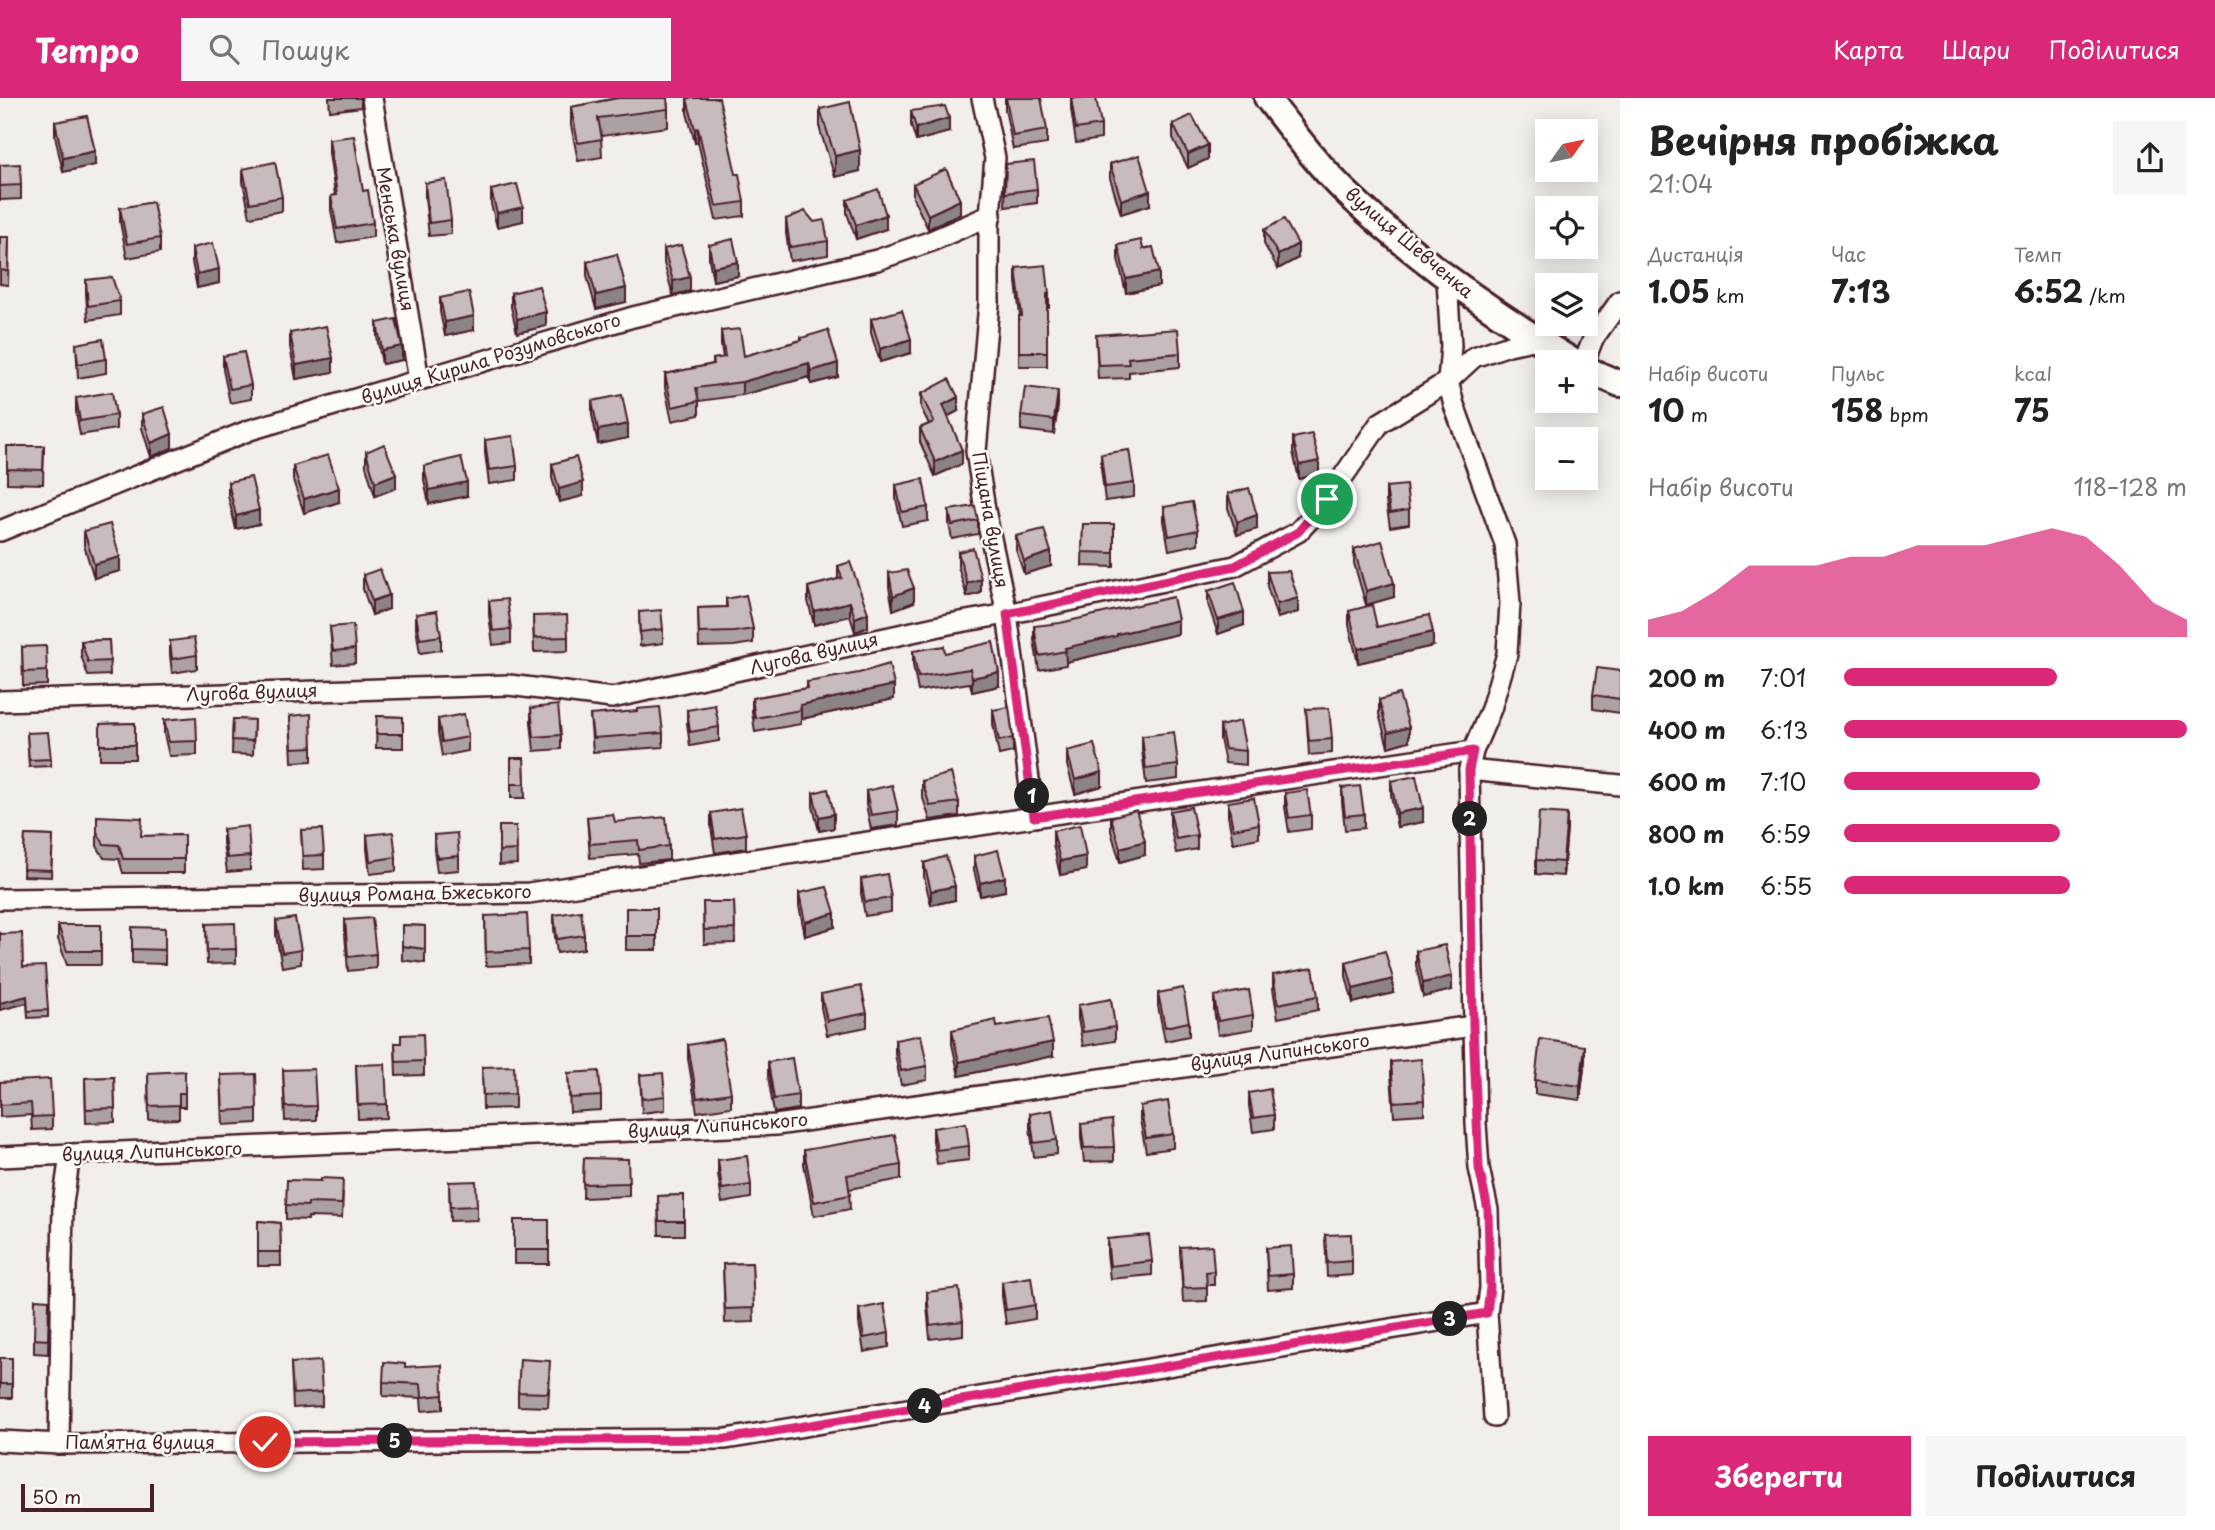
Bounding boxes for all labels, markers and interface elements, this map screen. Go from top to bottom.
search box [181,18,671,81]
text: Tempo [35,24,139,74]
icon: search [205,30,243,68]
text: Пошук [261,30,350,69]
text: Карта [1833,31,1904,67]
text: Шари [1942,31,2011,67]
text: Поділитися [2049,31,2180,67]
text: Вечірня пробіжка [1648,111,1999,168]
north arrow [1535,119,1598,182]
map controls [1535,119,1598,490]
button: share [2113,121,2187,195]
street label: Менська вулиця [370,164,422,313]
text: 21:04 [1648,166,1713,201]
street label: вулиця Шевченка [1340,180,1481,304]
button: locate [1535,196,1598,259]
text: Дистанція [1648,240,1744,268]
text: Час [1831,240,1866,268]
text: Темп [2014,240,2062,268]
text: 1.05 [1648,268,1710,313]
text: 7:13 [1831,268,1891,313]
text: 6:52 [2014,268,2083,313]
button: layers [1535,273,1598,336]
text: km [1710,281,1745,309]
text: /km [2083,281,2126,309]
street label: вулиця Кирила Розумовського [357,305,624,410]
button: + [1535,350,1598,413]
text: Набір висоти [1648,359,1768,387]
text: Пульс [1831,359,1885,387]
text: kcal [2014,359,2052,387]
text: 10 [1648,387,1685,432]
text: 158 [1831,387,1883,432]
text: 75 [2014,387,2050,432]
text: m [1685,400,1708,428]
text: bpm [1883,400,1929,428]
button: − [1535,427,1598,490]
street label: Піщана вулиця [966,450,1017,590]
pin [1297,469,1357,529]
text: Набір висоти [1648,469,1794,504]
text: 118–128 m [2073,469,2187,504]
icon: arrive [1308,480,1346,518]
street label: Лугова вулиця [747,625,881,680]
text: 200 m [1648,660,1725,695]
text: 7:01 [1760,660,1806,695]
street label: Лугова вулиця [186,676,318,707]
text: 400 m [1648,712,1726,747]
text: 6:13 [1760,712,1808,747]
text: 600 m [1648,764,1726,799]
text: 7:10 [1760,764,1806,799]
pin: 1 [1014,778,1050,814]
text: 1 [1027,781,1036,809]
pin: 2 [1452,802,1488,836]
text: 2 [1463,804,1476,832]
text: 800 m [1648,816,1725,851]
text: 6:59 [1760,816,1811,851]
text: 1.0 km [1648,868,1725,903]
text: 6:55 [1760,868,1812,903]
street label: вулиця Романа Бжеського [298,877,532,908]
street label: вулиця Липинського [1189,1026,1371,1077]
street label: вулиця Липинського [627,1105,809,1144]
street label: вулиця Липинського [61,1134,243,1167]
pin: 3 [1432,1302,1468,1336]
text: 3 [1443,1304,1456,1332]
pin: 4 [908,1388,942,1424]
text: 4 [918,1391,931,1419]
pin [235,1412,295,1472]
icon: check [246,1423,284,1461]
pin: 5 [378,1424,412,1458]
text: 5 [388,1426,401,1454]
street label: Памʼятна вулиця [65,1428,215,1455]
button: Зберегти [1648,1436,1911,1516]
button: Поділитися [1925,1436,2187,1516]
scale bar [21,1481,154,1513]
text: 50 m [32,1482,81,1510]

